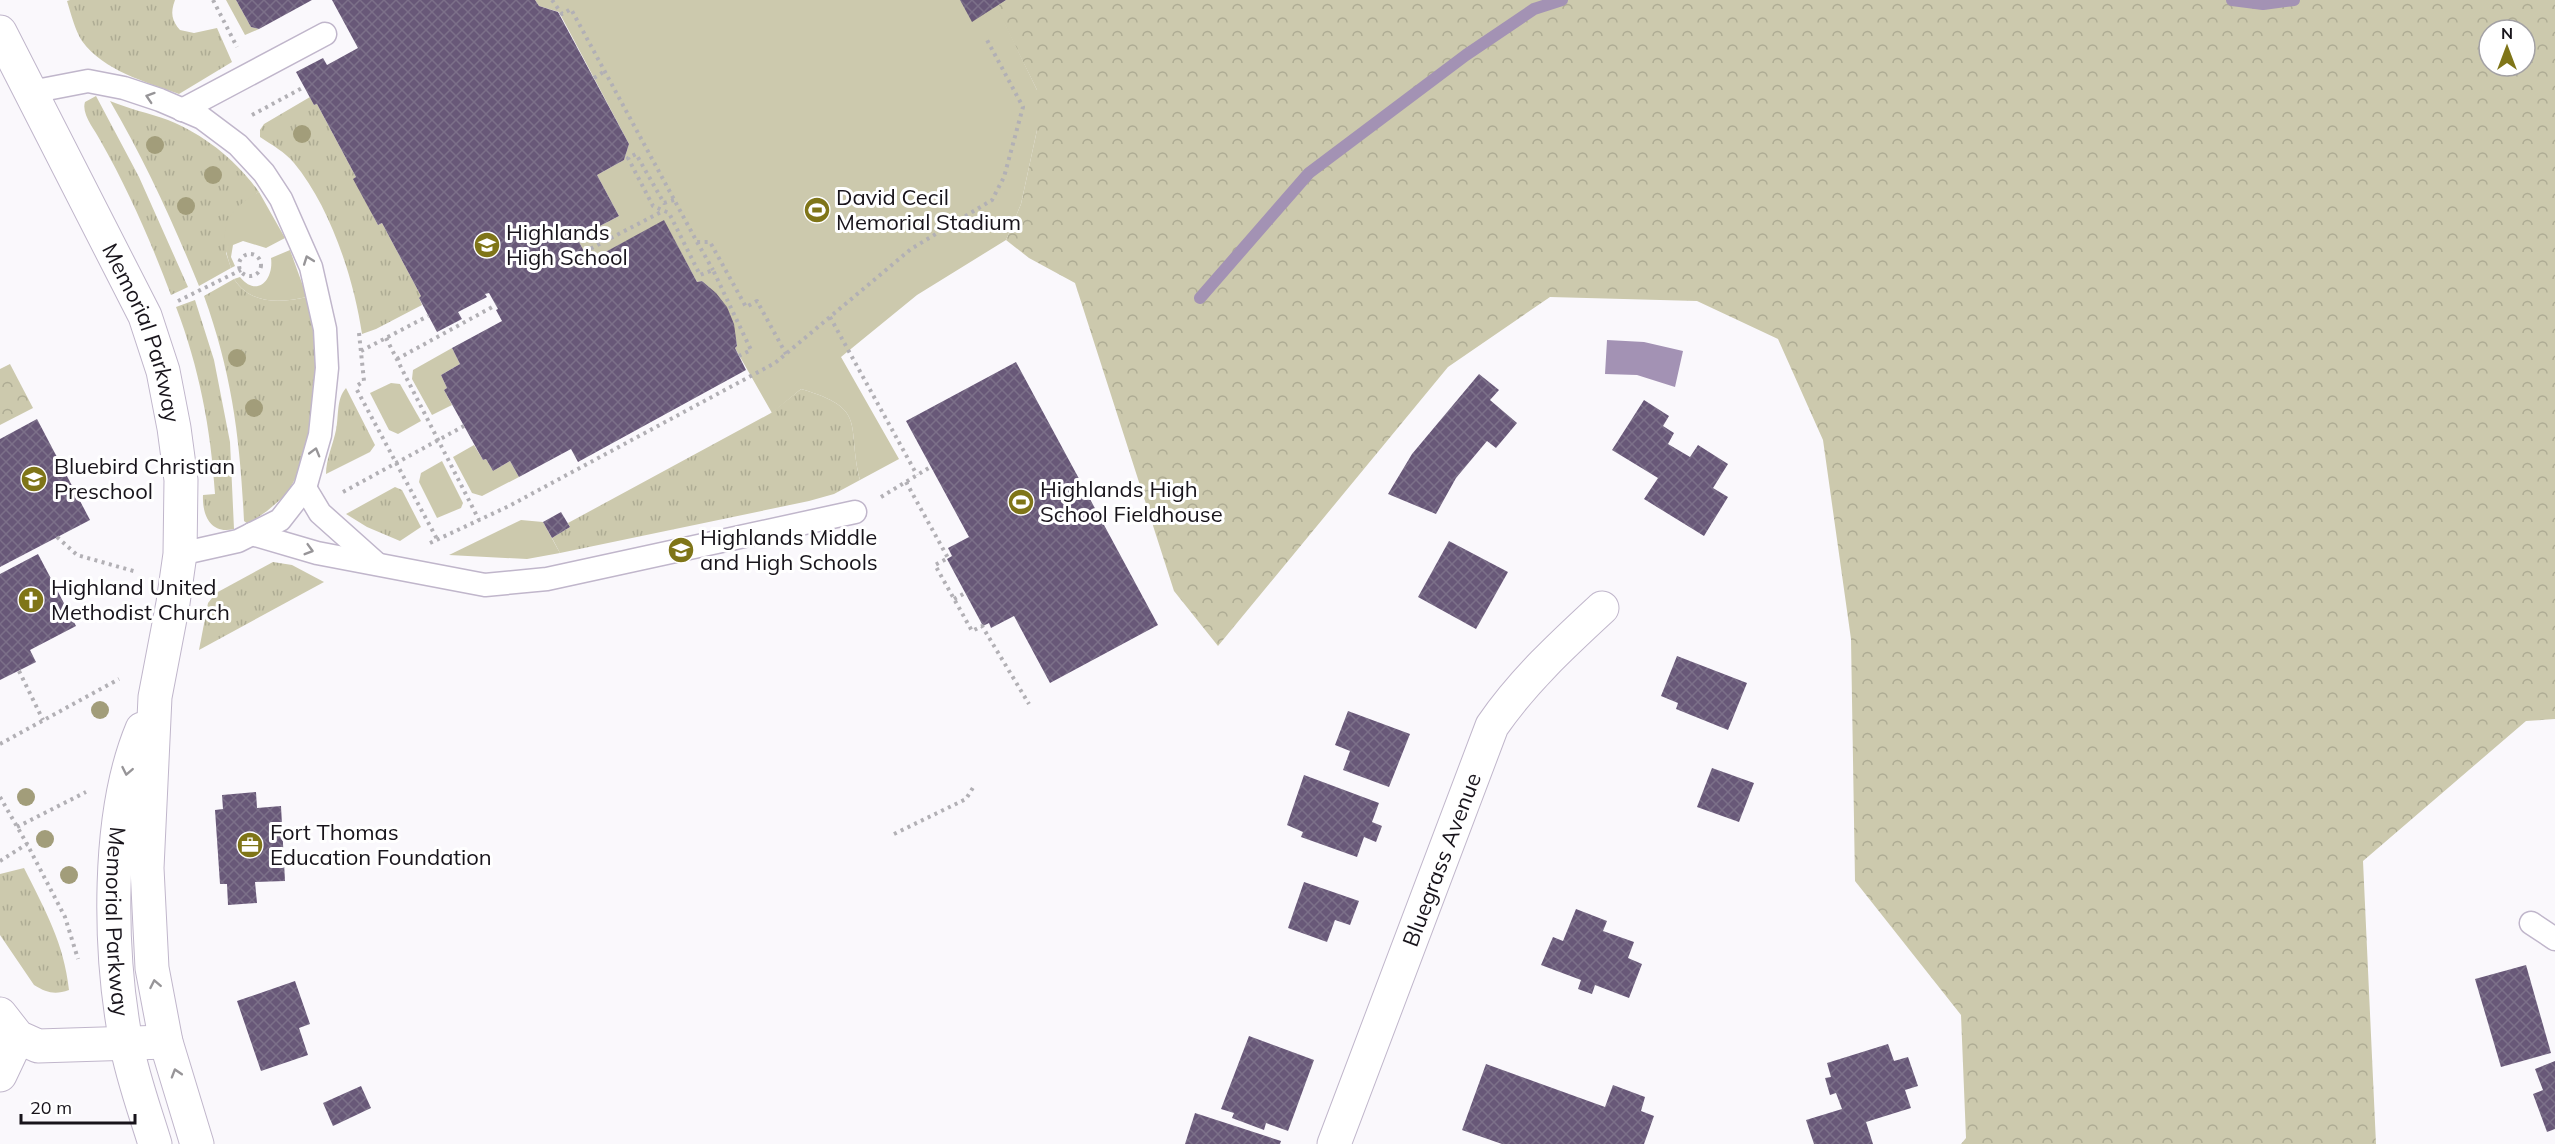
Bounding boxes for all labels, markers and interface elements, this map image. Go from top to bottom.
north arrow [2477,18,2537,78]
text: N [2501,23,2513,43]
one-way arrow [145,92,156,104]
place label: David Cecil Memorial Stadium [836,183,1021,236]
sports icon: David Cecil Memorial Stadium [802,195,832,225]
place label: Highlands High School [506,218,628,271]
school or university icon: Highlands High School [472,230,502,260]
street label: Memorial Parkway [96,239,187,425]
one-way arrow [303,255,316,266]
one-way arrow [308,447,320,458]
place label: Bluebird Christian Preschool [54,452,235,505]
school or university icon: Bluebird Christian Preschool [19,464,49,494]
place label: Highlands High School Fieldhouse [1040,475,1223,528]
sports icon: Highlands High School Fieldhouse [1006,487,1036,517]
place label: Highlands Middle and High Schools [700,523,878,576]
school or university icon: Highlands Middle and High Schools [666,535,696,565]
one-way arrow [303,543,314,555]
place label: Highland United Methodist Church [51,573,230,626]
church icon: Highland United Methodist Church [16,585,46,615]
one-way arrow [121,766,134,776]
street label: Bluegrass Avenue [1396,769,1487,950]
place label: Fort Thomas Education Foundation [270,818,492,871]
street label: Memorial Parkway [100,825,136,1019]
office icon: Fort Thomas Education Foundation [235,830,265,860]
one-way arrow [149,980,162,990]
one-way arrow [171,1068,183,1079]
scale bar [21,1087,135,1125]
text: 20 m [30,1096,72,1119]

